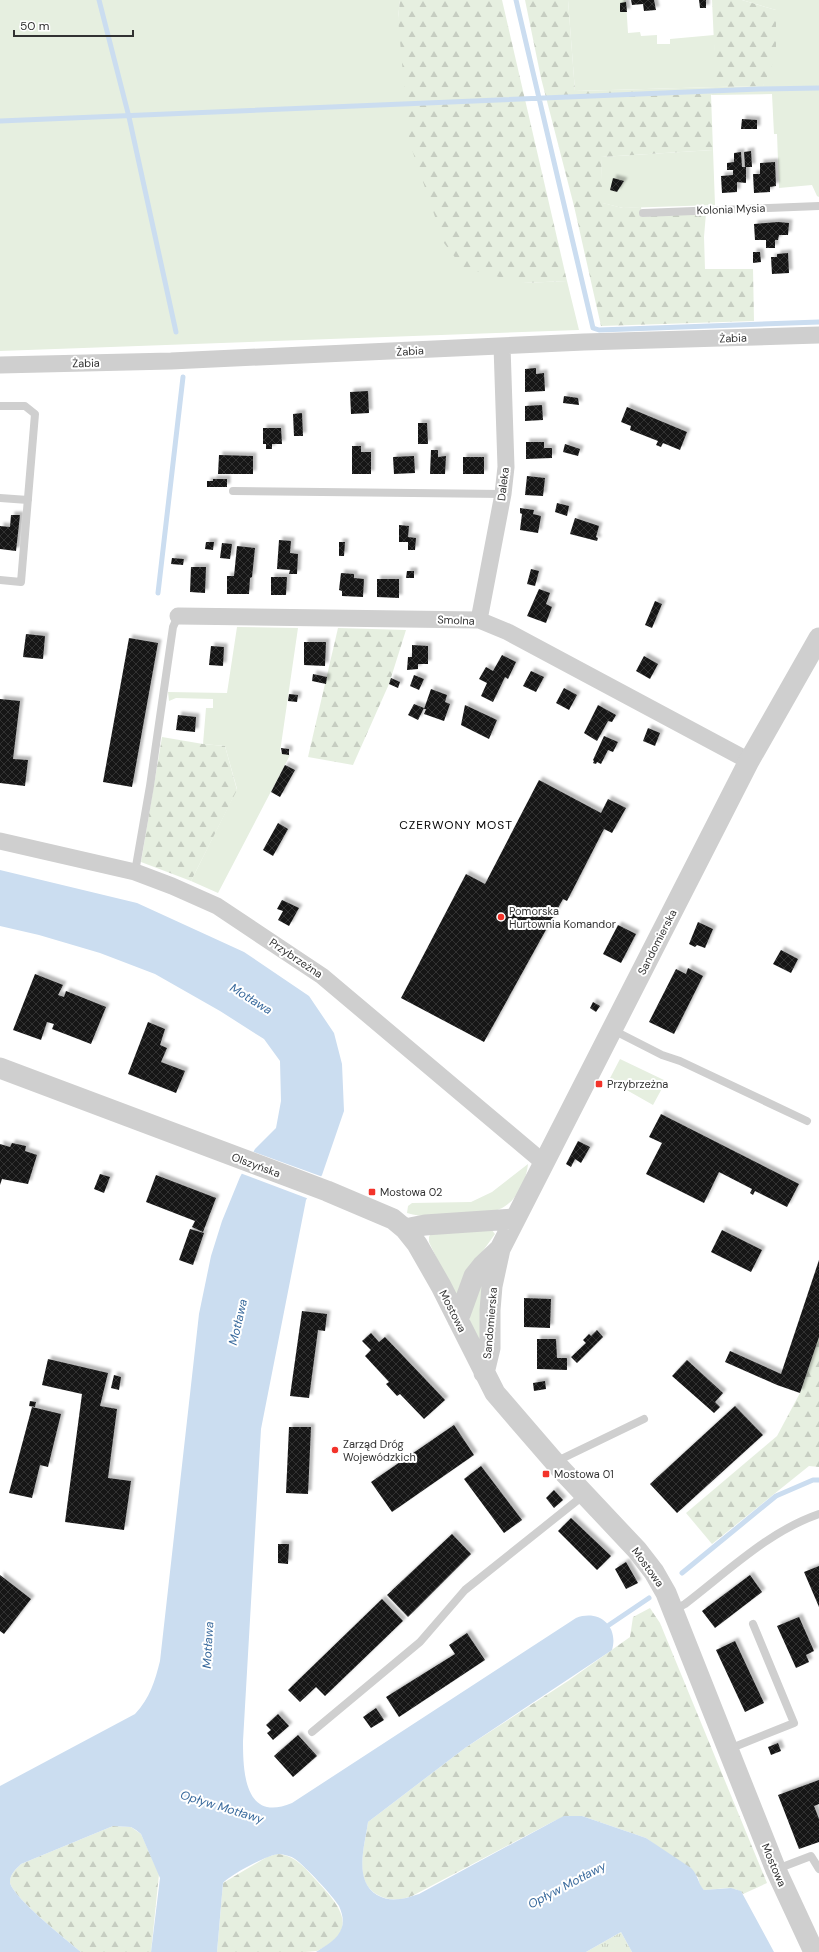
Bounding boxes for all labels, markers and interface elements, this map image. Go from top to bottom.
scale bar [14,12,133,38]
text: 50 m [20,18,49,34]
street label: Kolonia Mysia [696,201,766,217]
street label: Żabia [719,331,747,345]
street label: Żabia [396,343,424,359]
street label: Żabia [72,356,100,370]
street label: Daleka [494,466,512,502]
street label: Smolna [437,612,475,628]
district label: CZERWONY MOST [399,817,513,833]
place label: Pomorska Hurtownia Komandor [509,904,616,931]
street label: Sandomierska [634,907,680,977]
marker: Pomorska Hurtownia Komandor [496,912,506,922]
street label: Przybrzeżna [267,935,325,981]
water label: Motława [227,980,275,1018]
place label: Przybrzeżna [607,1077,668,1091]
marker: Przybrzeżna [594,1079,604,1089]
street label: Olszyńska [230,1150,282,1180]
place label: Mostowa 02 [380,1185,442,1199]
marker: Mostowa 02 [367,1187,377,1197]
street label: Mostowa [436,1287,470,1335]
street label: Sandomierska [480,1287,500,1359]
water label: Motława [225,1297,251,1347]
place label: Zarząd Dróg Wojewódzkich [343,1437,416,1464]
marker: Zarząd Dróg Wojewódzkich [330,1445,340,1455]
place label: Mostowa 01 [554,1467,614,1481]
marker: Mostowa 01 [541,1469,551,1479]
street label: Mostowa [629,1544,667,1590]
water label: Motława [199,1621,217,1669]
water label: Opływ Motławy [178,1787,266,1827]
street label: Mostowa [759,1841,789,1889]
water label: Opływ Motławy [525,1858,609,1912]

